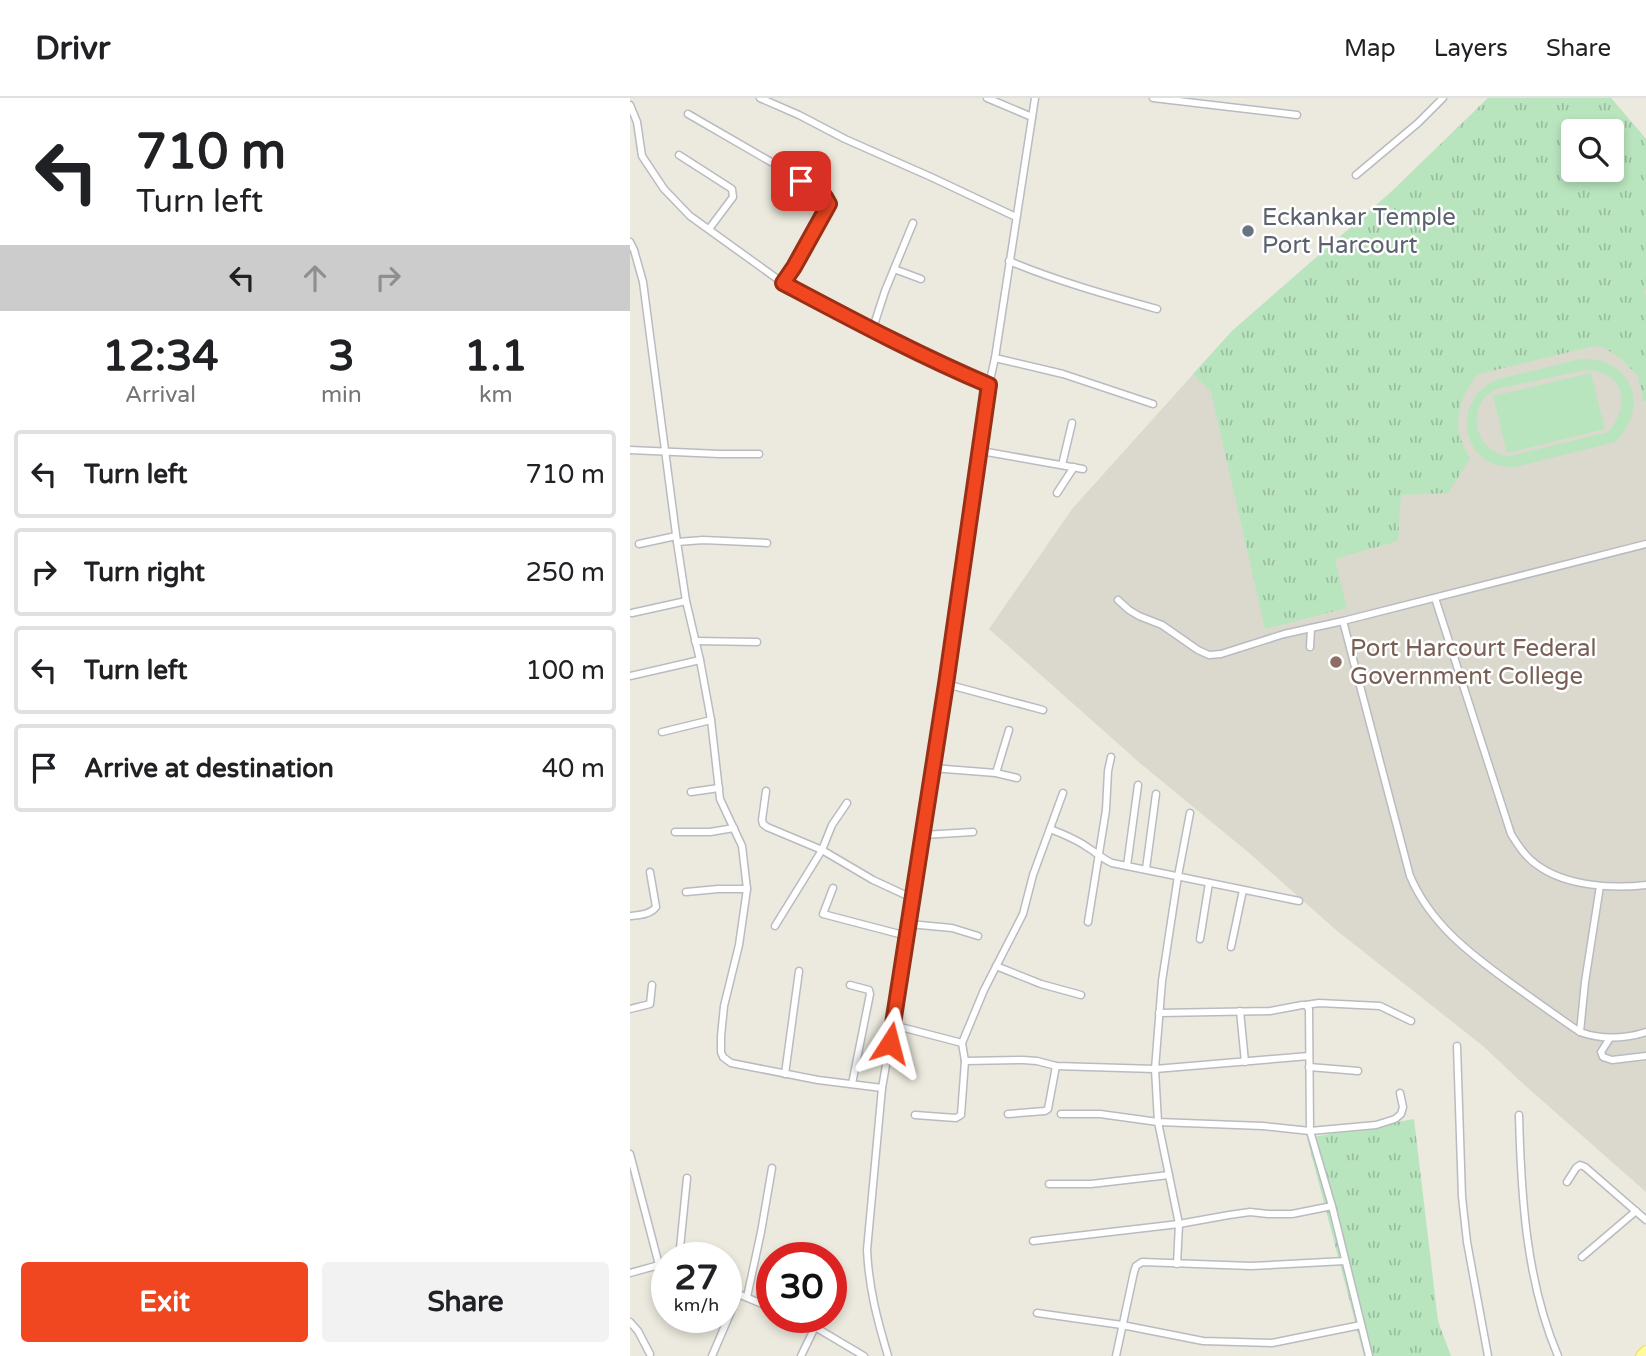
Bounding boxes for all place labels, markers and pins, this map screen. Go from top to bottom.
pin [771,151,831,211]
place label: Eckankar Temple Port Harcourt [1262,203,1456,260]
marker: Eckankar Temple Port Harcourt [1240,223,1256,239]
place label: Port Harcourt Federal Government College [1350,634,1597,691]
marker: Port Harcourt Federal Government College [1328,654,1344,670]

